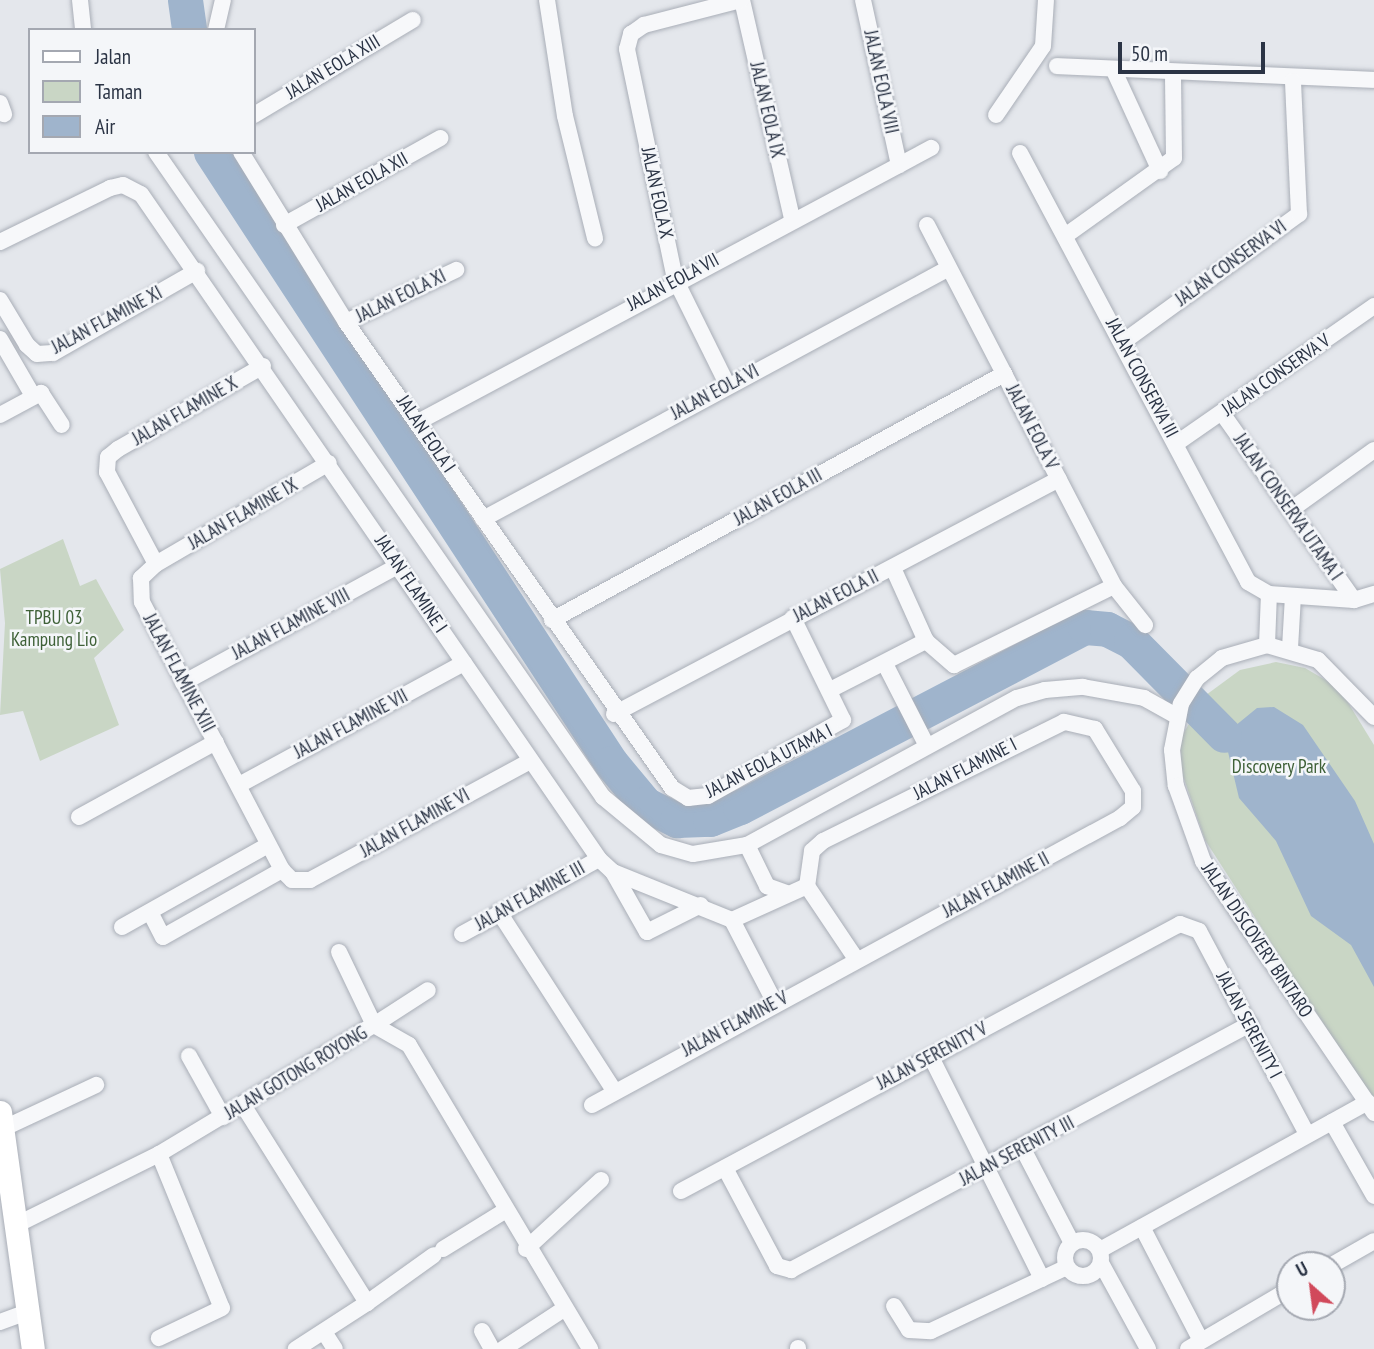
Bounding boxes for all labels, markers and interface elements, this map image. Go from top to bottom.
legend [28,28,256,154]
street label: JALAN EOLA VIII [859,28,903,136]
scale bar [1122,28,1269,72]
street label: JALAN EOLA XIII [281,30,385,104]
text: 50 m [1131,40,1168,67]
text: Jalan [95,43,131,70]
street label: JALAN EOLA IX [745,60,789,160]
text: Taman [95,78,142,105]
text: Air [95,113,115,140]
street label: JALAN EOLA X [636,145,678,241]
street label: JALAN EOLA XII [312,147,412,217]
street label: JALAN CONSERVA VI [1171,215,1291,311]
street label: JALAN EOLA VII [623,248,723,316]
street label: JALAN EOLA XI [352,264,450,328]
street label: JALAN FLAMINE XI [48,281,166,359]
street label: JALAN CONSERVA III [1101,314,1183,442]
street label: JALAN CONSERVA V [1217,329,1335,421]
street label: JALAN EOLA VI [667,359,763,425]
street label: JALAN FLAMINE X [128,372,242,450]
street label: JALAN EOLA V [1001,380,1063,474]
street label: JALAN EOLA I [392,391,460,477]
street label: JALAN CONSERVA UTAMA I [1228,429,1348,585]
street label: JALAN EOLA III [730,463,826,531]
street label: JALAN FLAMINE IX [184,474,302,554]
street label: JALAN FLAMINE I [370,531,452,637]
street label: JALAN EOLA II [789,565,883,627]
street label: JALAN FLAMINE VIII [228,583,354,665]
park label: TPBU 03 Kampung Lio [11,607,97,651]
street label: JALAN FLAMINE XIII [138,610,220,736]
street label: JALAN FLAMINE VII [290,684,412,764]
street label: JALAN EOLA UTAMA I [701,719,837,803]
street label: JALAN FLAMINE I [909,733,1021,805]
park label: Discovery Park [1232,756,1326,778]
street label: JALAN FLAMINE VI [356,784,474,862]
street label: JALAN FLAMINE II [939,847,1053,923]
street label: JALAN FLAMINE III [471,856,589,936]
street label: JALAN DISCOVERY BINTARO [1197,858,1317,1022]
street label: JALAN SERENITY I [1211,967,1287,1083]
street label: JALAN FLAMINE V [678,986,792,1062]
street label: JALAN SERENITY V [873,1017,991,1095]
street label: JALAN GOTONG ROYONG [221,1021,371,1125]
street label: JALAN SERENITY III [956,1111,1078,1191]
north arrow [1276,1251,1346,1321]
text: U [1292,1256,1312,1282]

